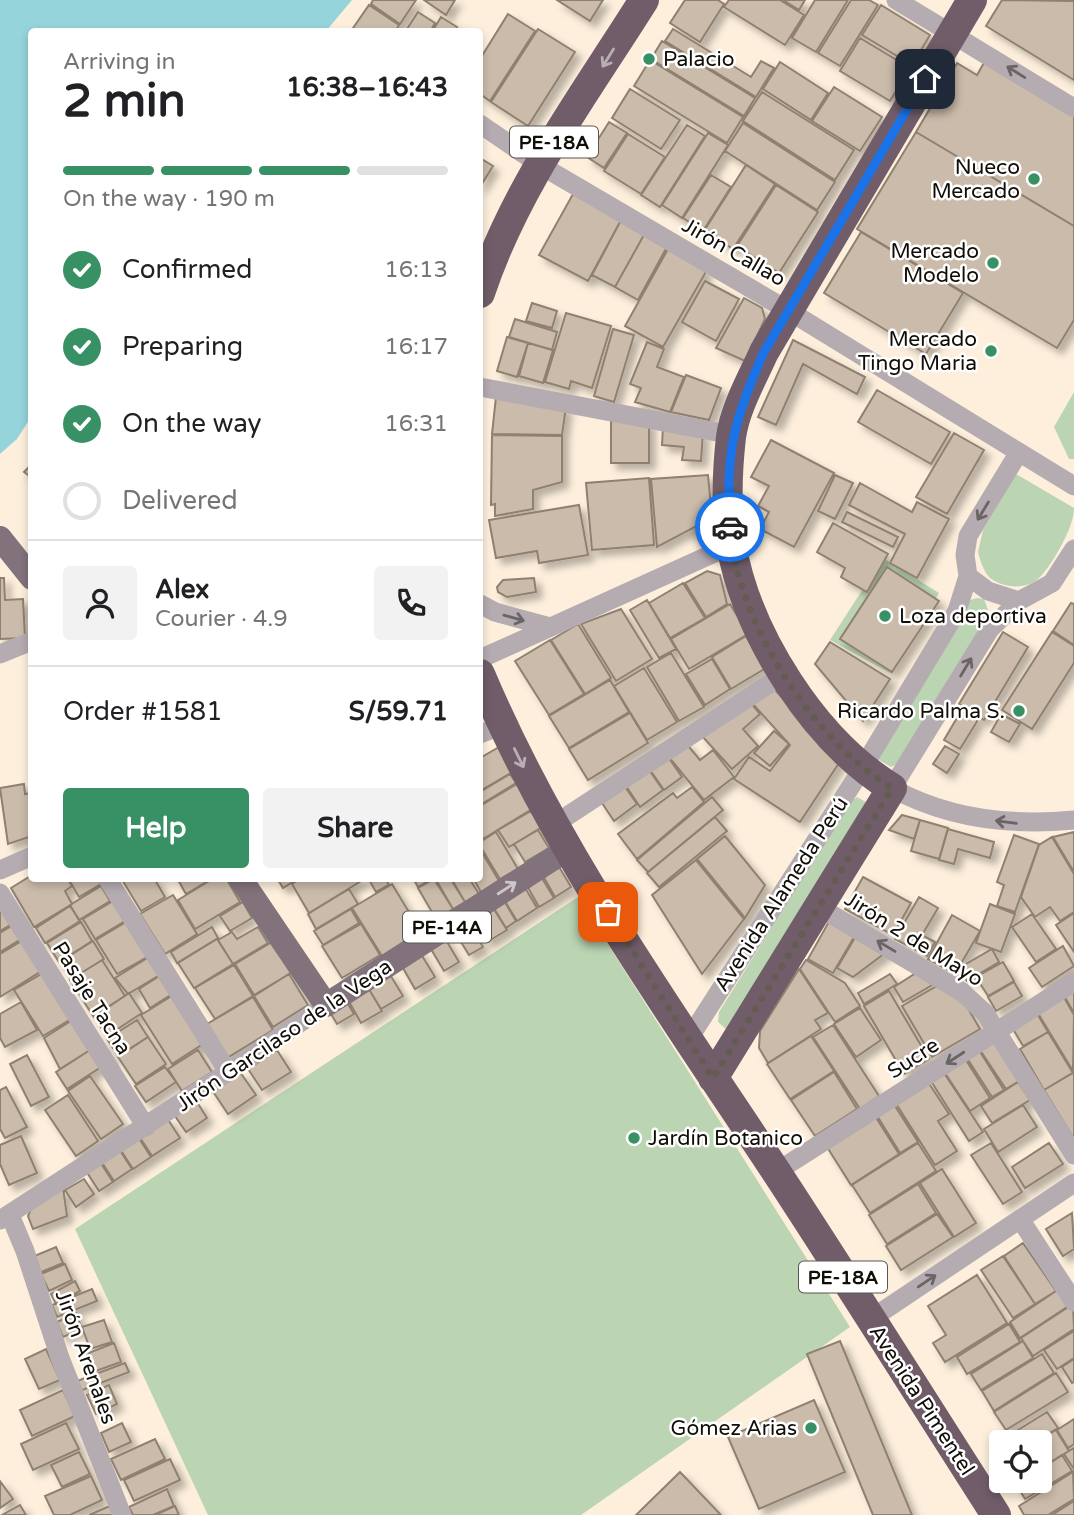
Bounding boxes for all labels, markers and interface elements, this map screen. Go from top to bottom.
one-way arrow [600,47,614,67]
place label: Palacio [663,47,735,72]
text: Arriving in [63,48,176,76]
pin [895,49,955,109]
marker: Palacio [641,51,657,67]
icon: home [906,60,944,98]
one-way arrow [1006,65,1026,79]
text: 16:38–16:43 [286,72,448,103]
text: 2 min [63,74,186,129]
road number: PE-18A [510,126,598,158]
place label: Nueco Mercado [931,155,1020,204]
marker: Nueco Mercado [1026,171,1042,187]
text: On the way · 190 m [63,185,275,213]
street label: Jirón Callao [678,213,790,292]
place label: Mercado Modelo [890,239,979,288]
icon: check [63,251,101,289]
text: Confirmed [122,254,252,285]
marker: Mercado Modelo [985,255,1001,271]
text: 16:13 [384,256,448,284]
place label: Mercado Tingo Maria [858,327,977,376]
icon: check [63,328,101,366]
text: Preparing [122,331,243,362]
text: 16:17 [384,333,448,361]
marker: Mercado Tingo Maria [983,343,999,359]
icon: check [63,405,101,443]
text: On the way [122,408,262,439]
text: 16:31 [384,410,448,438]
text: Delivered [122,485,238,516]
courier [695,492,765,562]
one-way arrow [976,500,990,520]
icon: car [711,508,749,546]
button: person [63,566,137,640]
button: phone [374,566,448,640]
text: Alex [155,574,209,605]
place label: Loza deportiva [899,604,1047,629]
text: Courier · 4.9 [155,605,288,633]
marker: Loza deportiva [877,608,893,624]
one-way arrow [502,612,524,625]
one-way arrow [960,657,974,677]
text: Order #1581 [63,696,223,727]
text: S/59.71 [349,696,448,727]
place label: Ricardo Palma S. [837,699,1005,724]
marker: Ricardo Palma S. [1011,703,1027,719]
one-way arrow [512,747,526,768]
button: Help [63,788,249,868]
button: Share [263,788,448,868]
street label: Avenida Alameda Perú [709,792,854,996]
one-way arrow [995,815,1018,828]
one-way arrow [497,881,516,895]
pin [578,882,638,942]
street label: Jirón 2 de Mayo [840,887,988,992]
icon: bag [589,893,627,931]
road number: PE-14A [403,911,491,942]
street label: Pasaje Tacna [47,937,136,1059]
one-way arrow [876,939,896,953]
street label: Jirón Garcilaso de la Vega [172,954,397,1117]
street label: Sucre [883,1033,944,1084]
one-way arrow [945,1052,965,1066]
place label: Jardín Botanico [648,1126,803,1151]
marker: Jardín Botanico [626,1130,642,1146]
road number: PE-18A [799,1261,887,1292]
one-way arrow [917,1274,937,1288]
street label: Jirón Arenales [50,1287,121,1428]
street label: Avenida Pimentel [864,1320,979,1480]
place label: Gómez Arias [671,1416,797,1441]
marker: Gómez Arias [803,1420,819,1436]
map controls [989,1430,1052,1493]
button: locate [989,1430,1052,1493]

